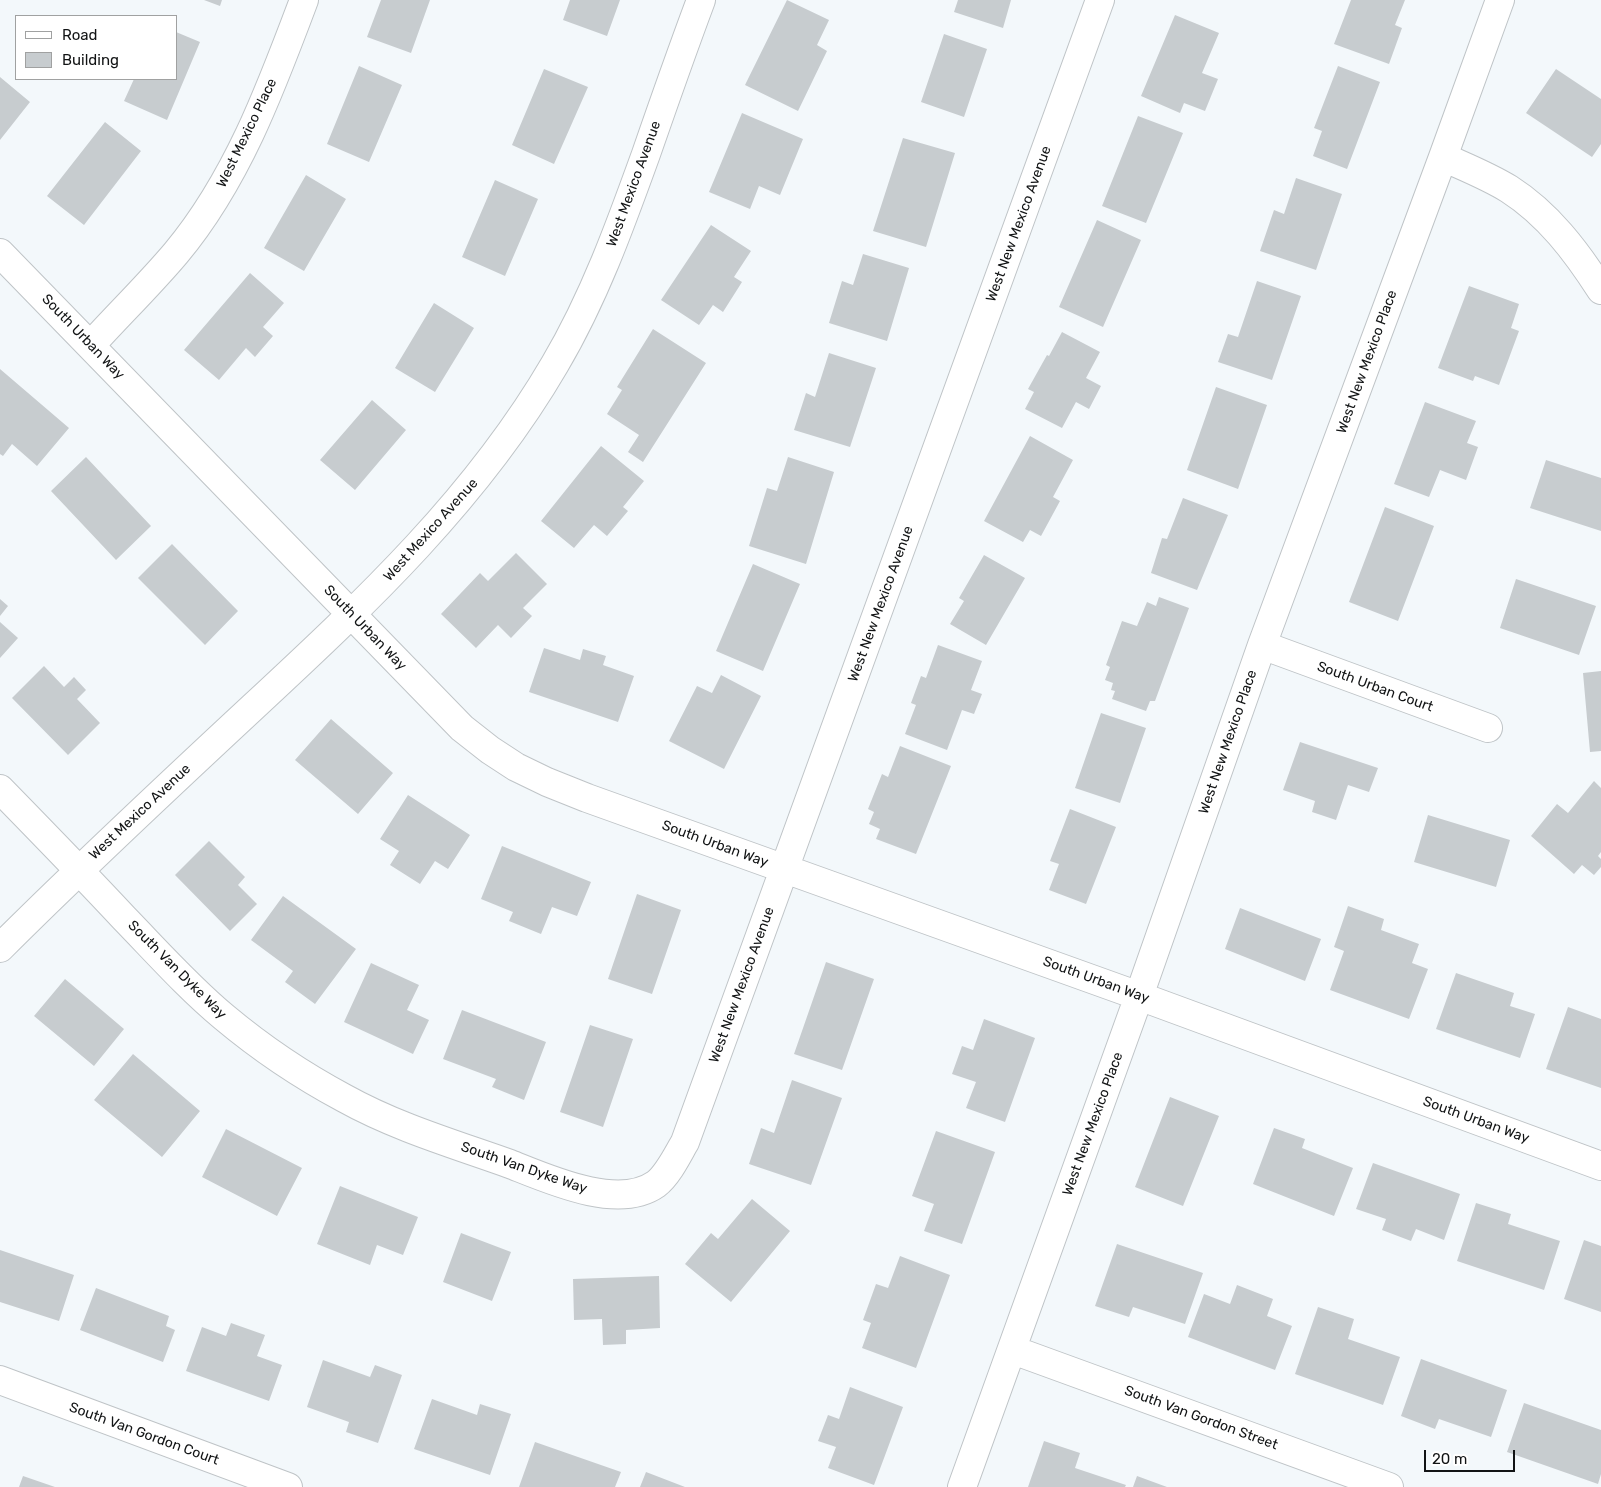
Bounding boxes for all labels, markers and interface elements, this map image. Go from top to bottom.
legend [15,15,178,80]
text: Road [62,26,98,44]
text: Building [62,51,119,69]
street label: West Mexico Place [213,76,281,190]
street label: West Mexico Avenue [603,119,665,249]
street label: West New Mexico Avenue [983,144,1055,304]
street label: West New Mexico Place [1333,288,1401,436]
street label: South Urban Way [38,291,128,383]
street label: West Mexico Avenue [380,475,482,585]
street label: West New Mexico Avenue [845,524,917,684]
street label: South Urban Way [320,582,410,674]
street label: South Urban Court [1315,658,1435,716]
street label: West New Mexico Place [1195,668,1261,816]
street label: West Mexico Avenue [86,761,194,863]
street label: South Urban Way [660,817,770,871]
street label: West New Mexico Avenue [706,905,778,1065]
street label: South Van Dyke Way [124,917,230,1023]
street label: South Urban Way [1041,953,1151,1007]
street label: West New Mexico Place [1059,1050,1127,1198]
street label: South Urban Way [1421,1093,1531,1147]
street label: South Van Dyke Way [459,1139,589,1197]
street label: South Van Gordon Street [1122,1382,1280,1454]
street label: South Van Gordon Court [67,1399,221,1469]
scale bar [1426,1440,1517,1472]
text: 20 m [1432,1450,1467,1468]

